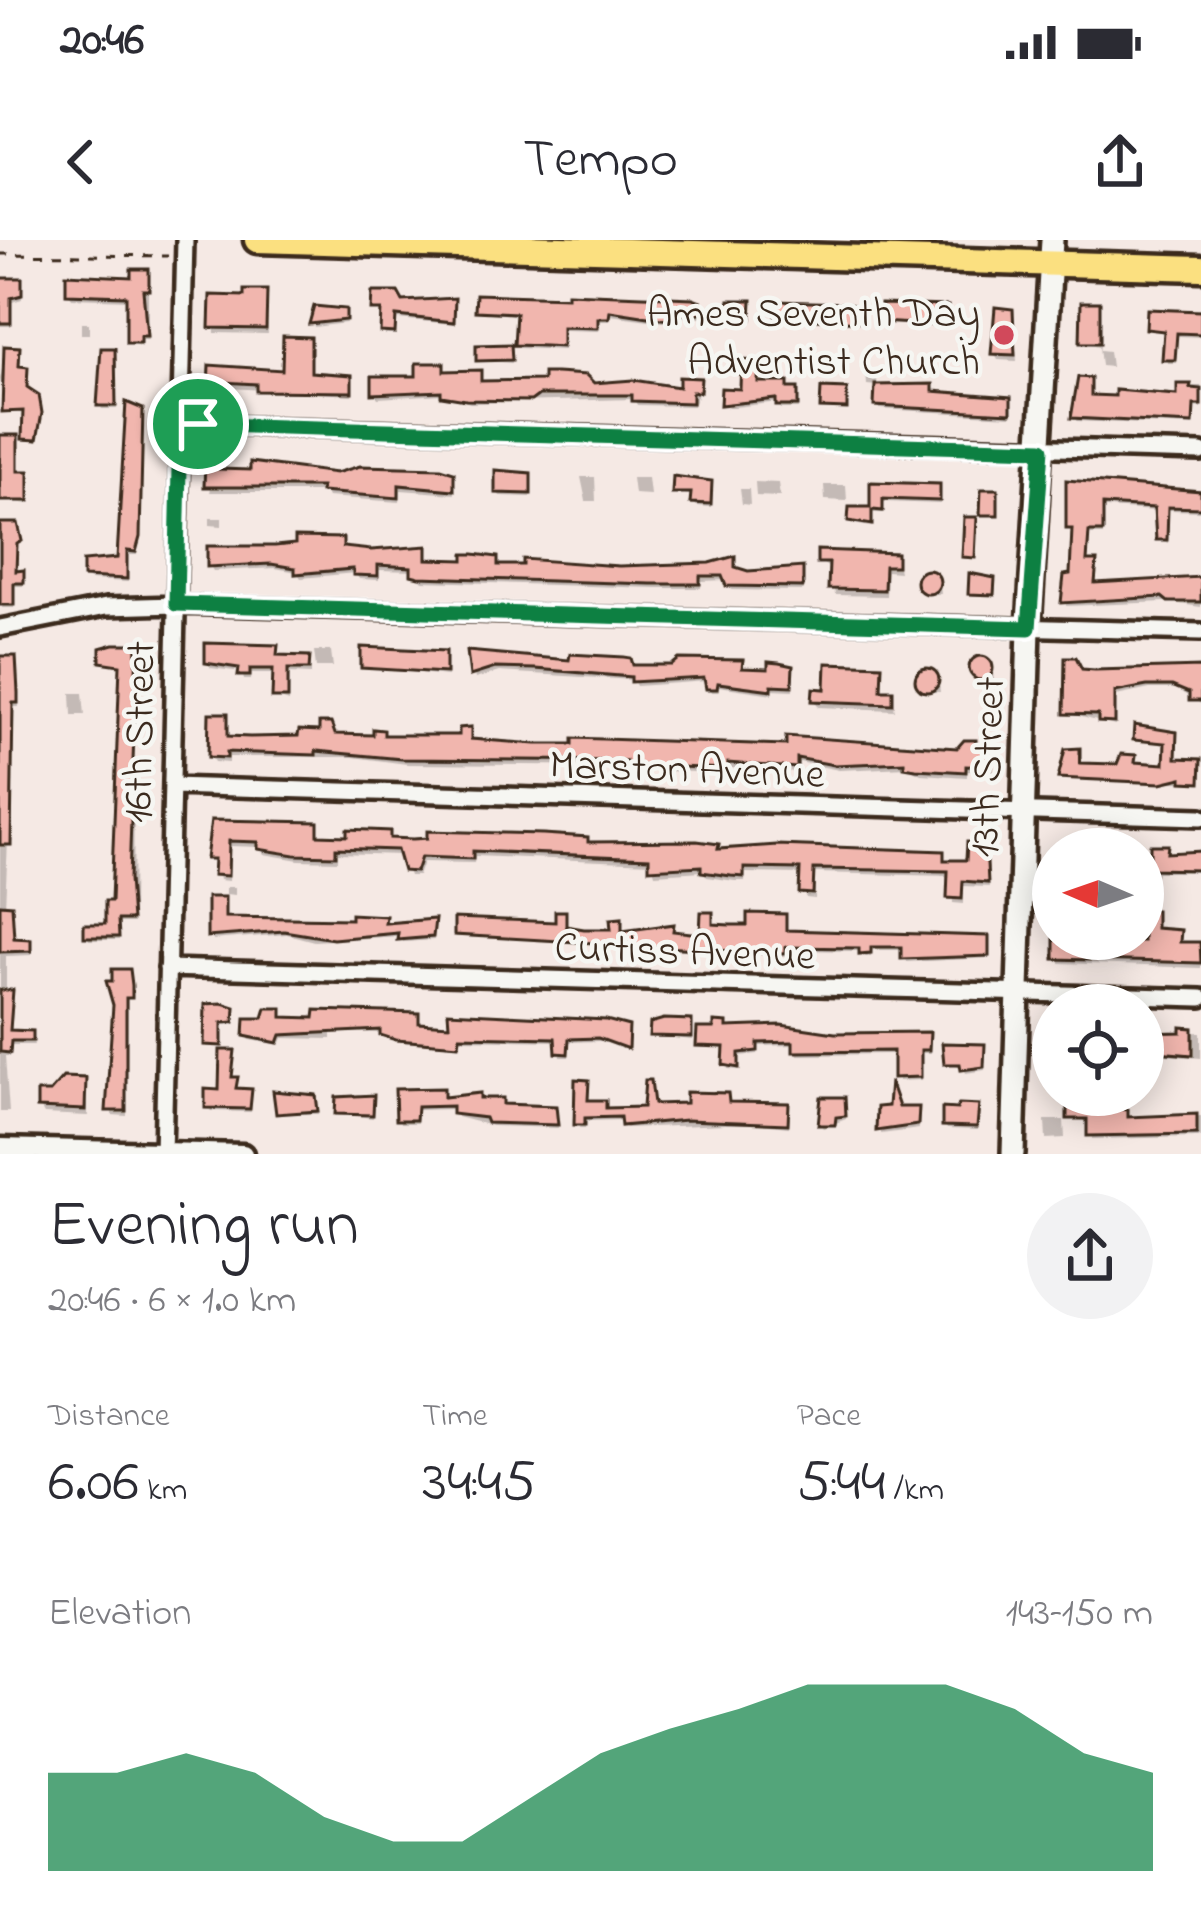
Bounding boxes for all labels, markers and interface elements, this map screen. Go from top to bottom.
text: 20:46 [60,9,144,75]
text: Tempo [523,123,678,201]
icon: back [48,129,114,195]
icon: share [1087,129,1153,195]
place label: Ames Seventh Day Adventist Church [647,285,980,394]
marker: Ames Seventh Day Adventist Church [991,322,1017,348]
pin [147,373,249,475]
icon: arrive [165,391,231,457]
street label: 16th Street [109,640,174,824]
street label: 13th Street [956,676,1023,859]
street label: Marston Avenue [548,736,826,807]
north arrow [1032,828,1164,960]
map controls [1032,828,1164,1116]
street label: Curtiss Avenue [554,918,816,989]
button: locate [1032,984,1164,1116]
text: Evening run [48,1180,359,1276]
button: share [1027,1193,1153,1319]
text: 20:46 · 6 × 1.0 km [48,1273,296,1330]
text: Distance [48,1393,170,1441]
text: Time [422,1393,488,1441]
text: Pace [797,1393,861,1441]
text: 6.06 [48,1441,139,1528]
text: 34:45 [422,1441,536,1528]
text: 5:44 [797,1441,886,1528]
text: km [139,1467,187,1515]
text: /km [886,1467,944,1515]
text: Elevation [48,1586,191,1643]
text: 143–150 m [1006,1586,1153,1643]

